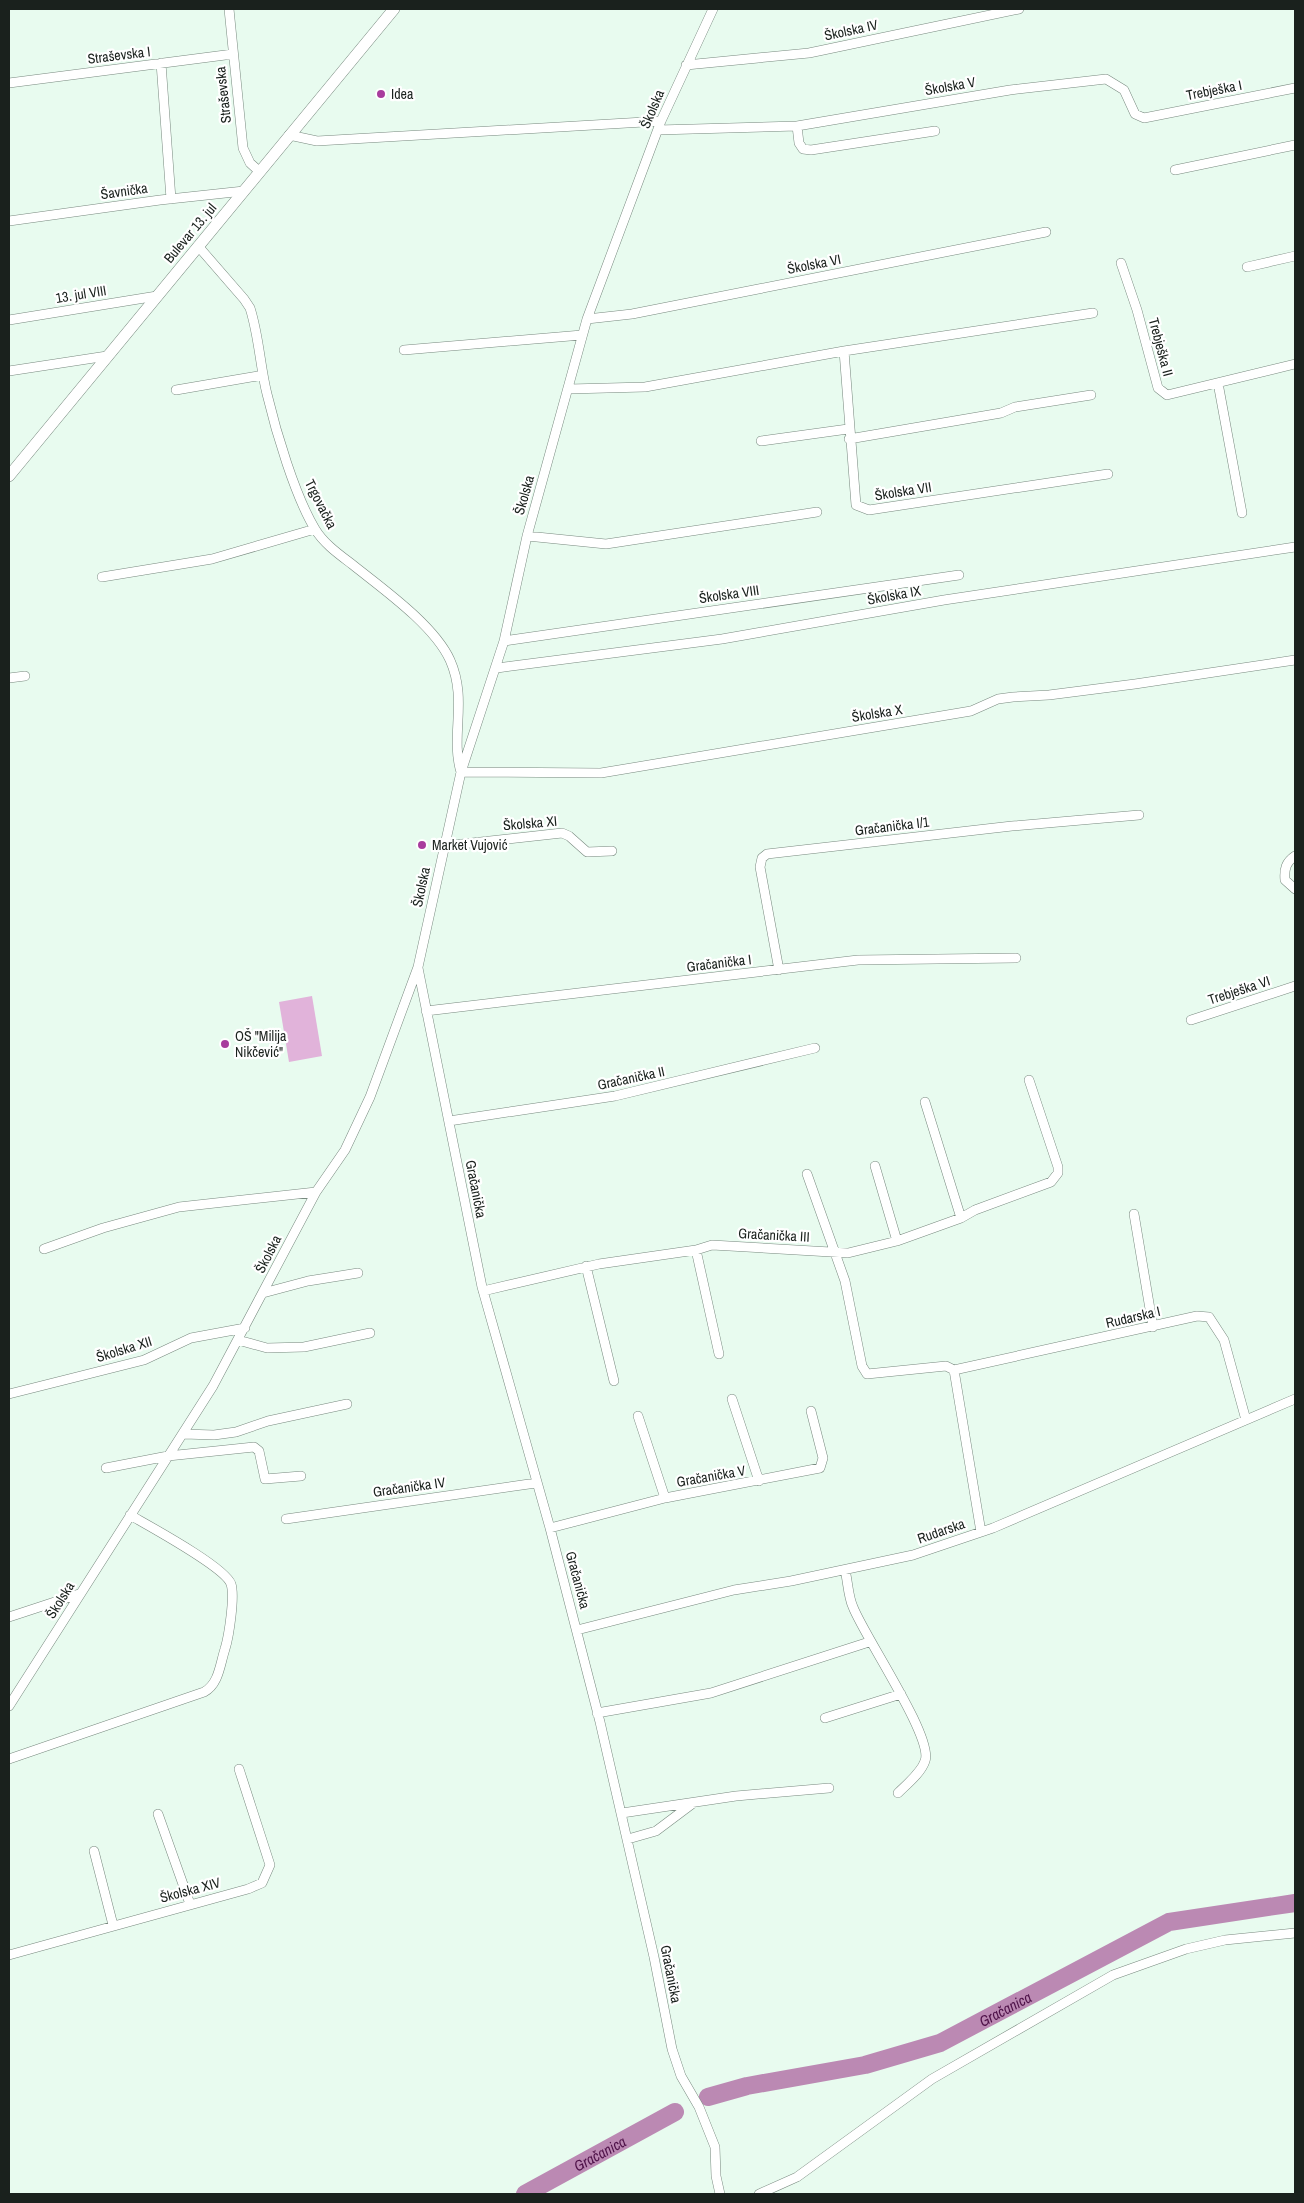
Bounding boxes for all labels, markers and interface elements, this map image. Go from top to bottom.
street label: Školska IV [823,15,880,44]
street label: Straševska I [87,42,151,68]
street label: Straševska [211,65,235,124]
street label: Školska V [923,73,977,99]
street label: Trebješka I [1185,76,1243,104]
place label: Idea [391,85,414,103]
street label: Školska [636,86,668,131]
marker: Idea [375,88,387,100]
street label: Šavnička [99,179,149,203]
street label: Bulevar 13. jul [160,199,220,267]
street label: Školska VI [786,250,842,278]
street label: 13. jul VIII [54,281,108,307]
street label: Trebješka II [1145,316,1177,378]
street label: Školska [510,473,538,517]
street label: Trgovačka [301,476,341,532]
street label: Školska VII [873,478,933,504]
street label: Školska VIII [698,581,760,607]
street label: Školska IX [866,581,923,609]
street label: Školska X [850,700,904,726]
street label: Školska XI [502,812,558,834]
street label: Gračanička I/1 [854,812,931,839]
place label: Market Vujović [432,836,508,854]
marker: Market Vujović [416,839,428,851]
street label: Školska [408,865,434,909]
street label: Gračanička I [686,950,752,976]
street label: Trebješka VI [1206,972,1272,1008]
place label: OŠ "Milija Nikčević" [235,1027,287,1061]
marker: OŠ "Milija Nikčević" [219,1038,231,1050]
street label: Gračanička II [596,1062,666,1094]
street label: Gračanička [462,1158,491,1220]
street label: Gračanička III [738,1224,810,1246]
street label: Školska [251,1231,285,1276]
street label: Rudarska I [1104,1302,1162,1332]
street label: Školska XII [94,1332,154,1366]
street label: Gračanička V [675,1461,747,1491]
street label: Gračanička IV [372,1473,447,1501]
street label: Rudarska [915,1514,968,1548]
street label: Gračanička [562,1549,594,1611]
street label: Školska [42,1578,79,1622]
street label: Školska XIV [158,1873,223,1907]
street label: Gračanička [657,1943,686,2005]
water label: Gračanica [975,1986,1035,2031]
water label: Gračanica [570,2130,630,2176]

